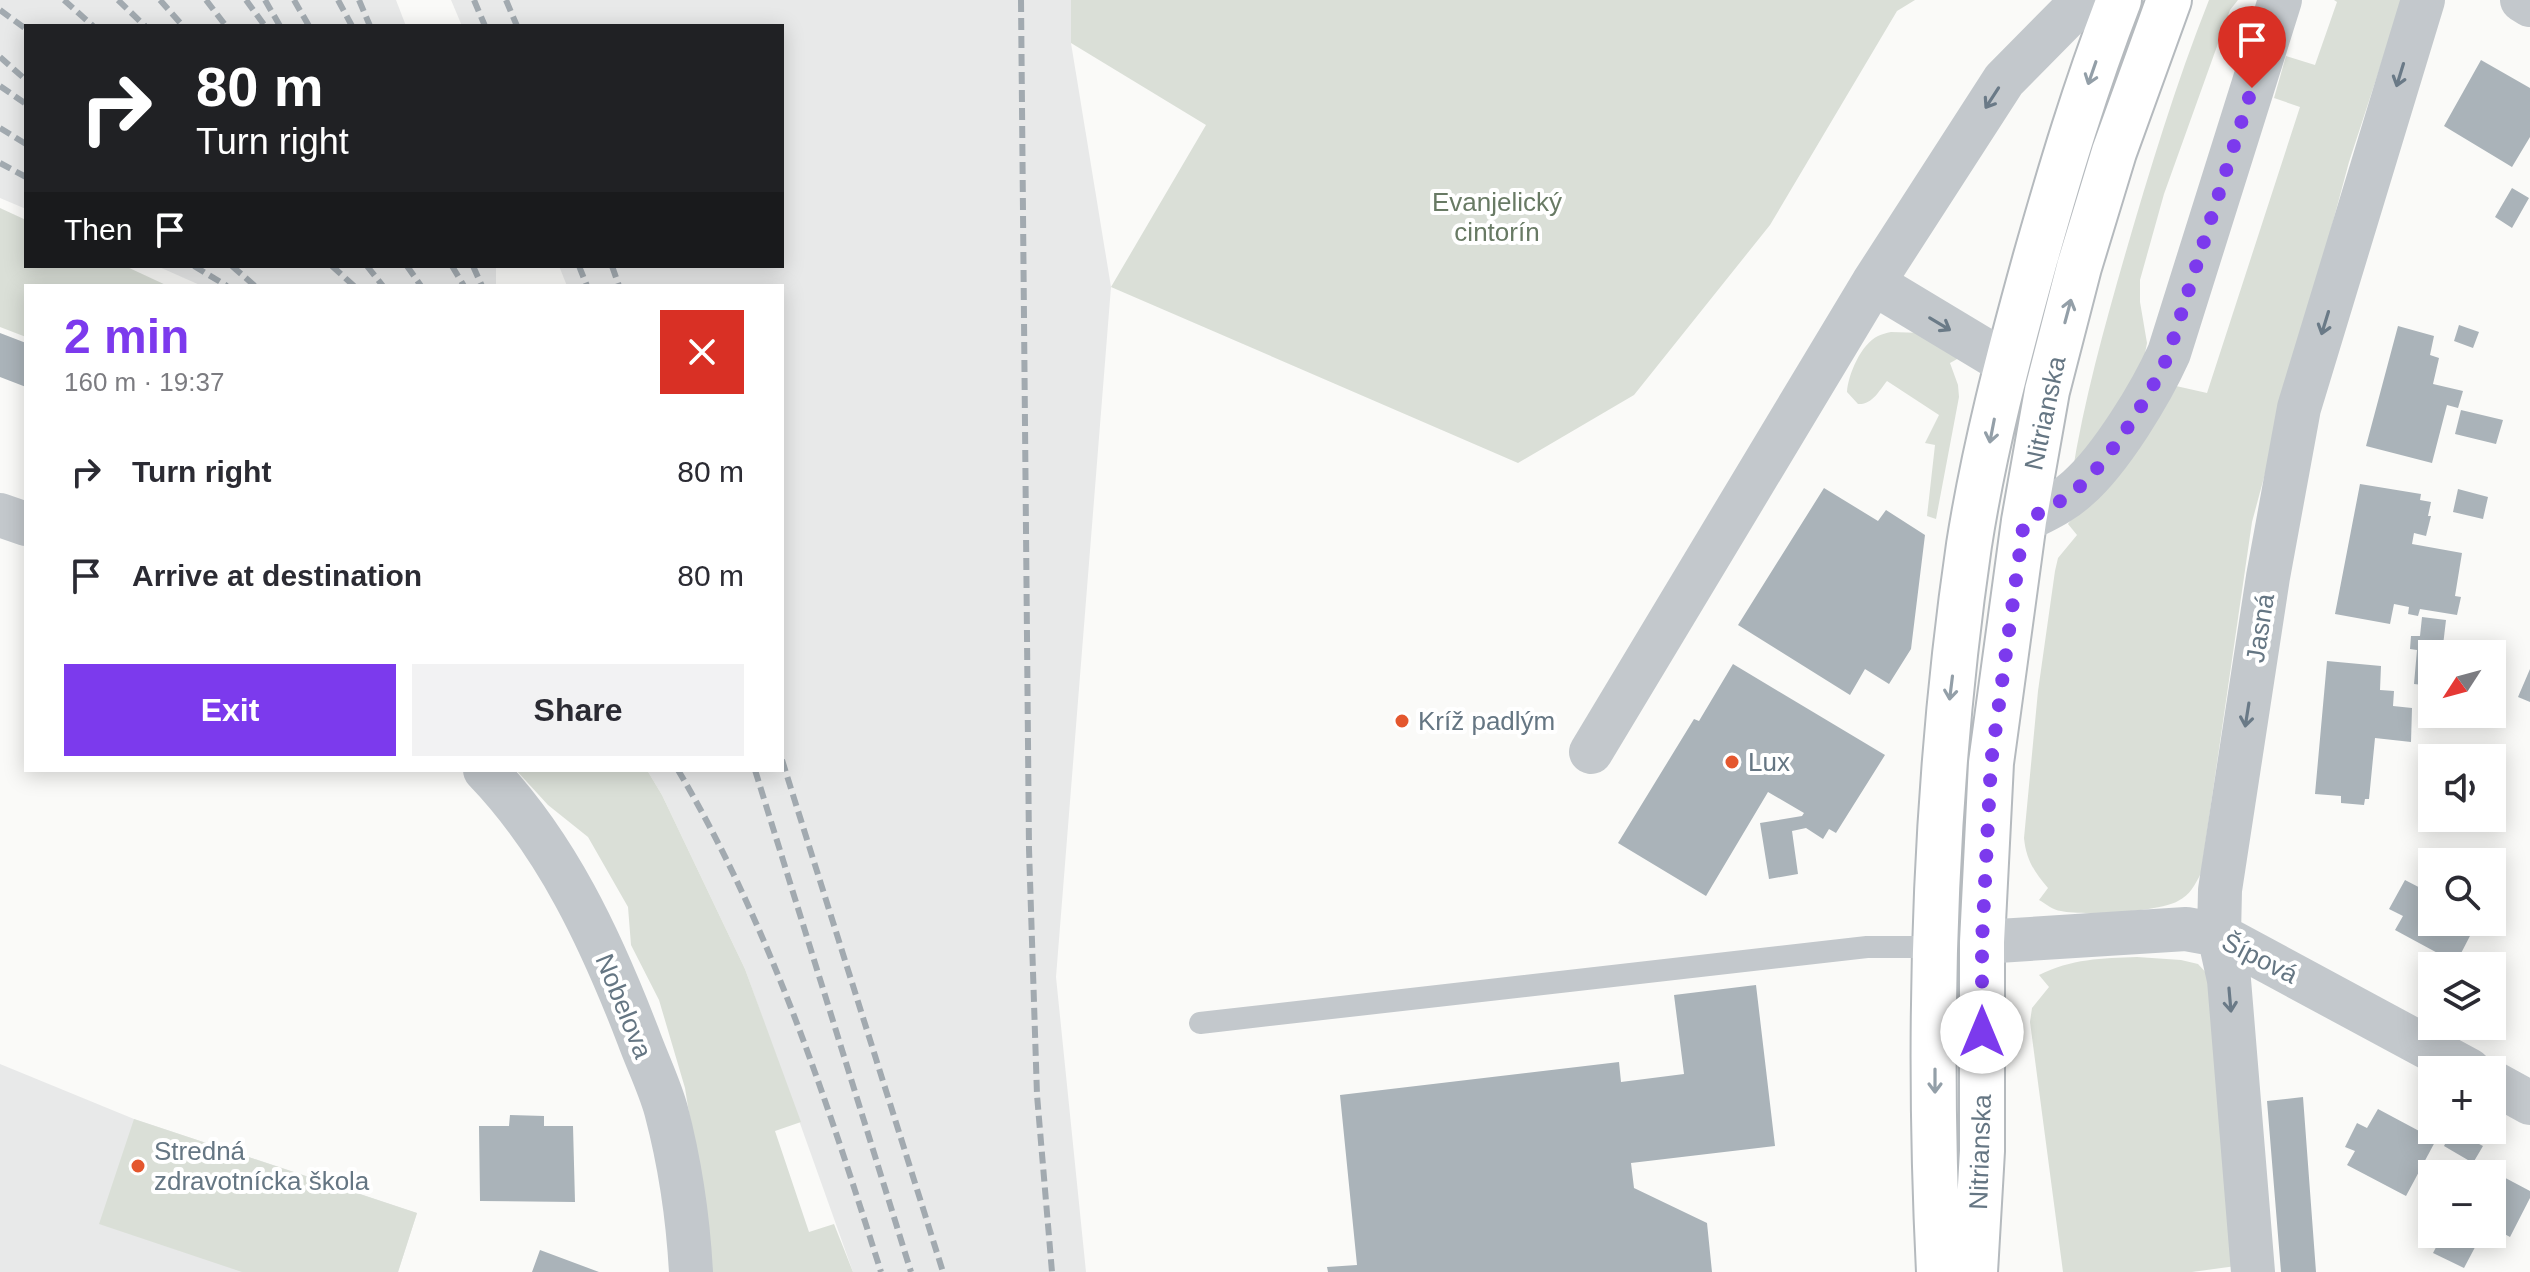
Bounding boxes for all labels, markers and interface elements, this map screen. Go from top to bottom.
pin [2218,6,2286,88]
icon: arrive [2230,18,2274,62]
text: 80 m [196,55,324,118]
icon: right [64,56,168,160]
one-way arrow [2084,60,2099,85]
one-way arrow [2392,61,2407,87]
one-way arrow [1983,86,1999,109]
text: Turn right [196,121,349,162]
park label: Evanjelický cintorín [1432,187,1562,247]
icon: arrive [148,208,192,252]
text: Then [64,213,132,246]
one-way arrow [2061,299,2076,325]
text: 2 min [64,310,189,363]
button: close [660,310,744,394]
one-way arrow [2317,310,2332,336]
one-way arrow [1928,316,1951,332]
street label: Nitrianska [2018,353,2072,473]
text: 160 m · 19:37 [64,367,224,397]
one-way arrow [1984,418,1999,444]
icon: right [64,450,108,494]
text: Turn right [132,455,271,488]
text: 80 m [677,455,744,488]
icon: arrive [64,554,108,598]
text: Arrive at destination [132,559,422,592]
text: 80 m [677,559,744,592]
street label: Jasná [2240,591,2280,665]
north arrow [2418,640,2506,728]
map controls [2418,640,2506,1248]
button: Exit [64,664,396,756]
button: Share [412,664,744,756]
one-way arrow [1944,674,1959,701]
one-way arrow [2239,702,2254,727]
place label: Kríž padlým [1418,706,1555,736]
marker: Kríž padlým [1393,712,1411,730]
button: sound [2418,744,2506,832]
place label: Lux [1748,747,1790,777]
marker: Lux [1723,753,1741,771]
button: search [2418,848,2506,936]
street label: Šípová [2217,926,2303,990]
street label: Nobelova [590,949,659,1063]
button: layers [2418,952,2506,1040]
one-way arrow [2223,986,2238,1013]
position arrow [1940,990,2024,1074]
button: + [2418,1056,2506,1144]
one-way arrow [1927,1067,1943,1094]
street label: Nitrianska [1963,1093,1997,1210]
place label: Stredná zdravotnícka škola [154,1136,370,1196]
marker: Stredná zdravotnícka škola [129,1157,147,1175]
button: − [2418,1160,2506,1248]

